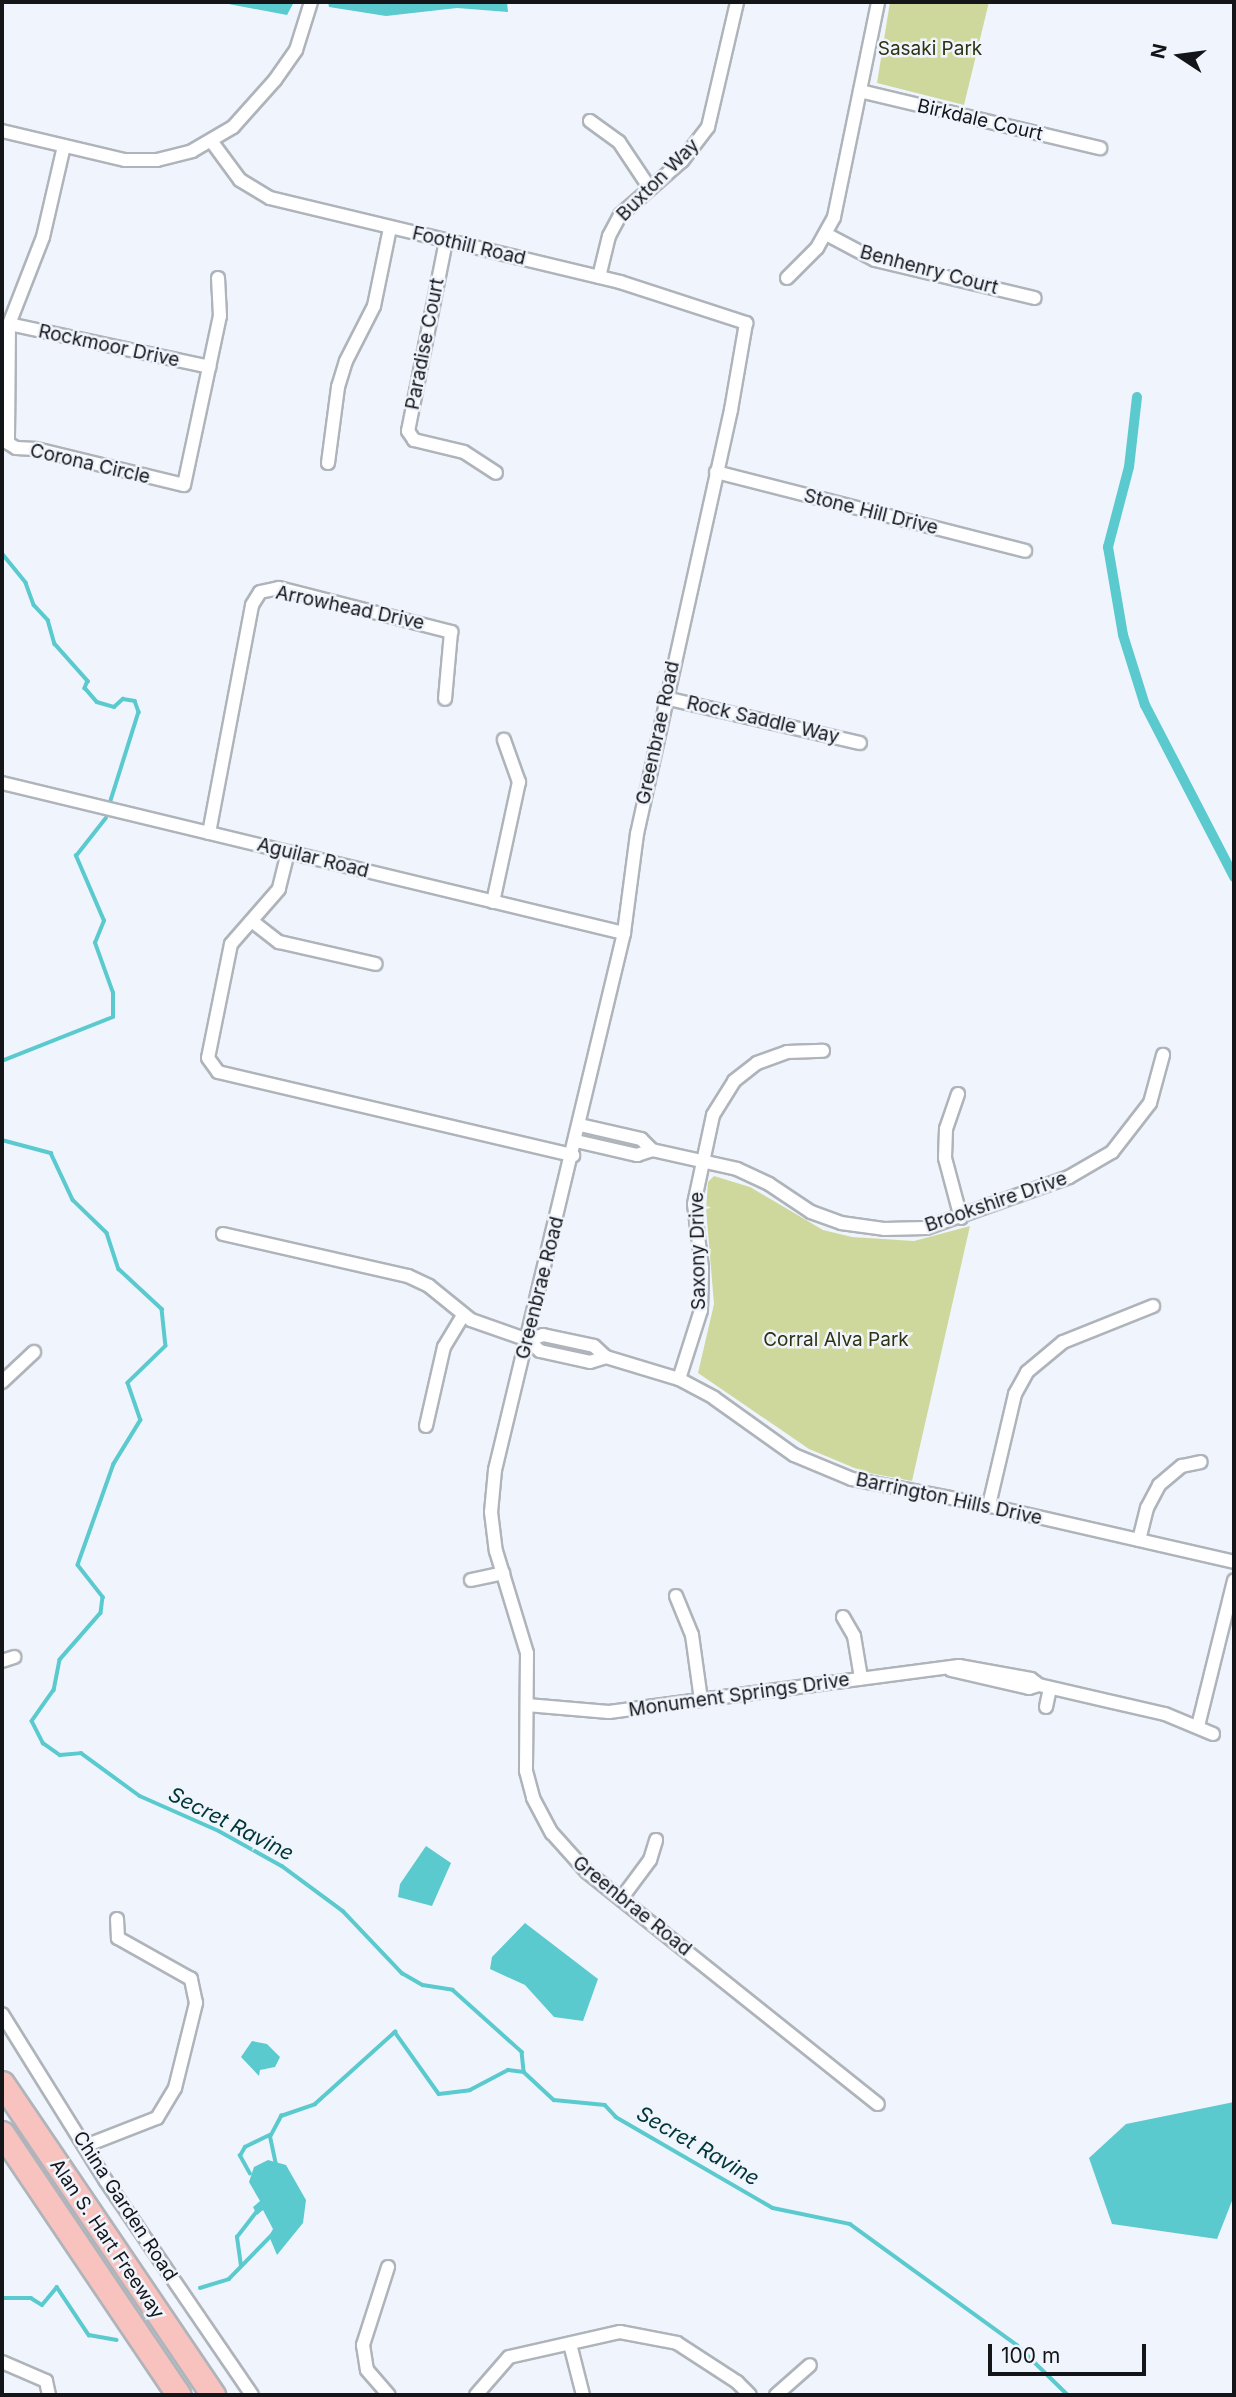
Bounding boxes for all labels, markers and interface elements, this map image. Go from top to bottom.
north arrow [1145,21,1215,91]
park label: Sasaki Park [878,38,982,60]
text: N [1146,42,1172,61]
street label: Birkdale Court [915,94,1045,146]
street label: Buxton Way [612,134,704,226]
street label: Foothill Road [410,222,528,270]
street label: Benhenry Court [858,241,1000,299]
street label: Paradise Court [401,276,449,412]
street label: Rockmoor Drive [36,320,182,372]
street label: Corona Circle [28,439,152,489]
street label: Stone Hill Drive [801,484,941,540]
street label: Arrowhead Drive [274,581,426,635]
street label: Greenbrae Road [632,659,684,807]
street label: Rock Saddle Way [684,691,842,749]
street label: Aguilar Road [255,833,371,883]
street label: Brookshire Drive [922,1167,1070,1237]
street label: Saxony Drive [686,1192,710,1310]
street label: Greenbrae Road [511,1214,569,1362]
park label: Corral Alva Park [763,1329,909,1351]
street label: Barrington Hills Drive [854,1468,1044,1530]
street label: Monument Springs Drive [627,1668,851,1722]
water label: Secret Ravine [164,1782,298,1866]
street label: Greenbrae Road [568,1851,696,1961]
water label: Secret Ravine [632,2101,764,2191]
street label: China Garden Road [68,2127,182,2285]
street label: Alan S. Hart Freeway [45,2155,169,2323]
scale bar [991,2330,1148,2374]
text: 100 m [1001,2343,1060,2368]

